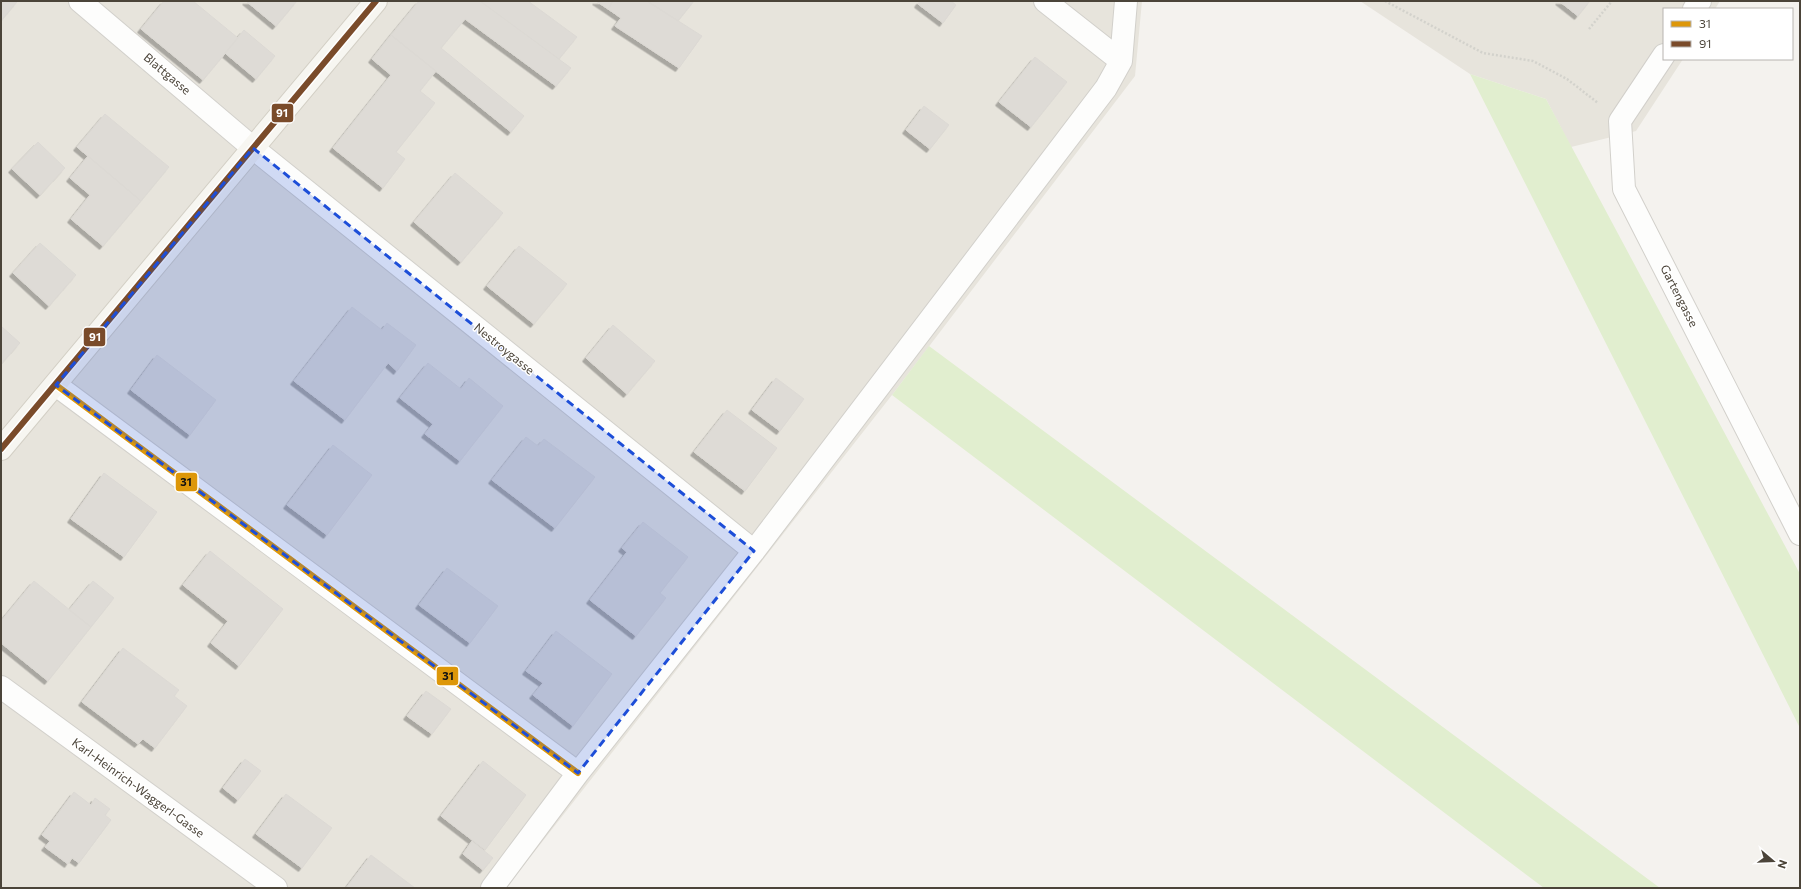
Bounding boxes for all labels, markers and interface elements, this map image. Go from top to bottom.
legend [1663,8,1793,60]
text: 31 [1699,16,1711,30]
text: 91 [1699,36,1711,50]
street label: Blattgasse [141,50,194,97]
line badge: 91 [271,103,294,123]
text: 91 [276,106,288,119]
street label: Gartengasse [1658,262,1702,329]
street label: Nestroygasse [472,320,538,377]
line badge: 91 [83,327,106,347]
text: 91 [89,330,101,343]
line badge: 31 [175,472,198,492]
text: 31 [180,475,192,488]
line badge: 31 [436,666,459,686]
text: 31 [442,669,454,682]
street label: Karl-Heinrich-Waggerl-Gasse [70,735,207,840]
north arrow [1753,841,1793,881]
text: N [1775,858,1790,870]

